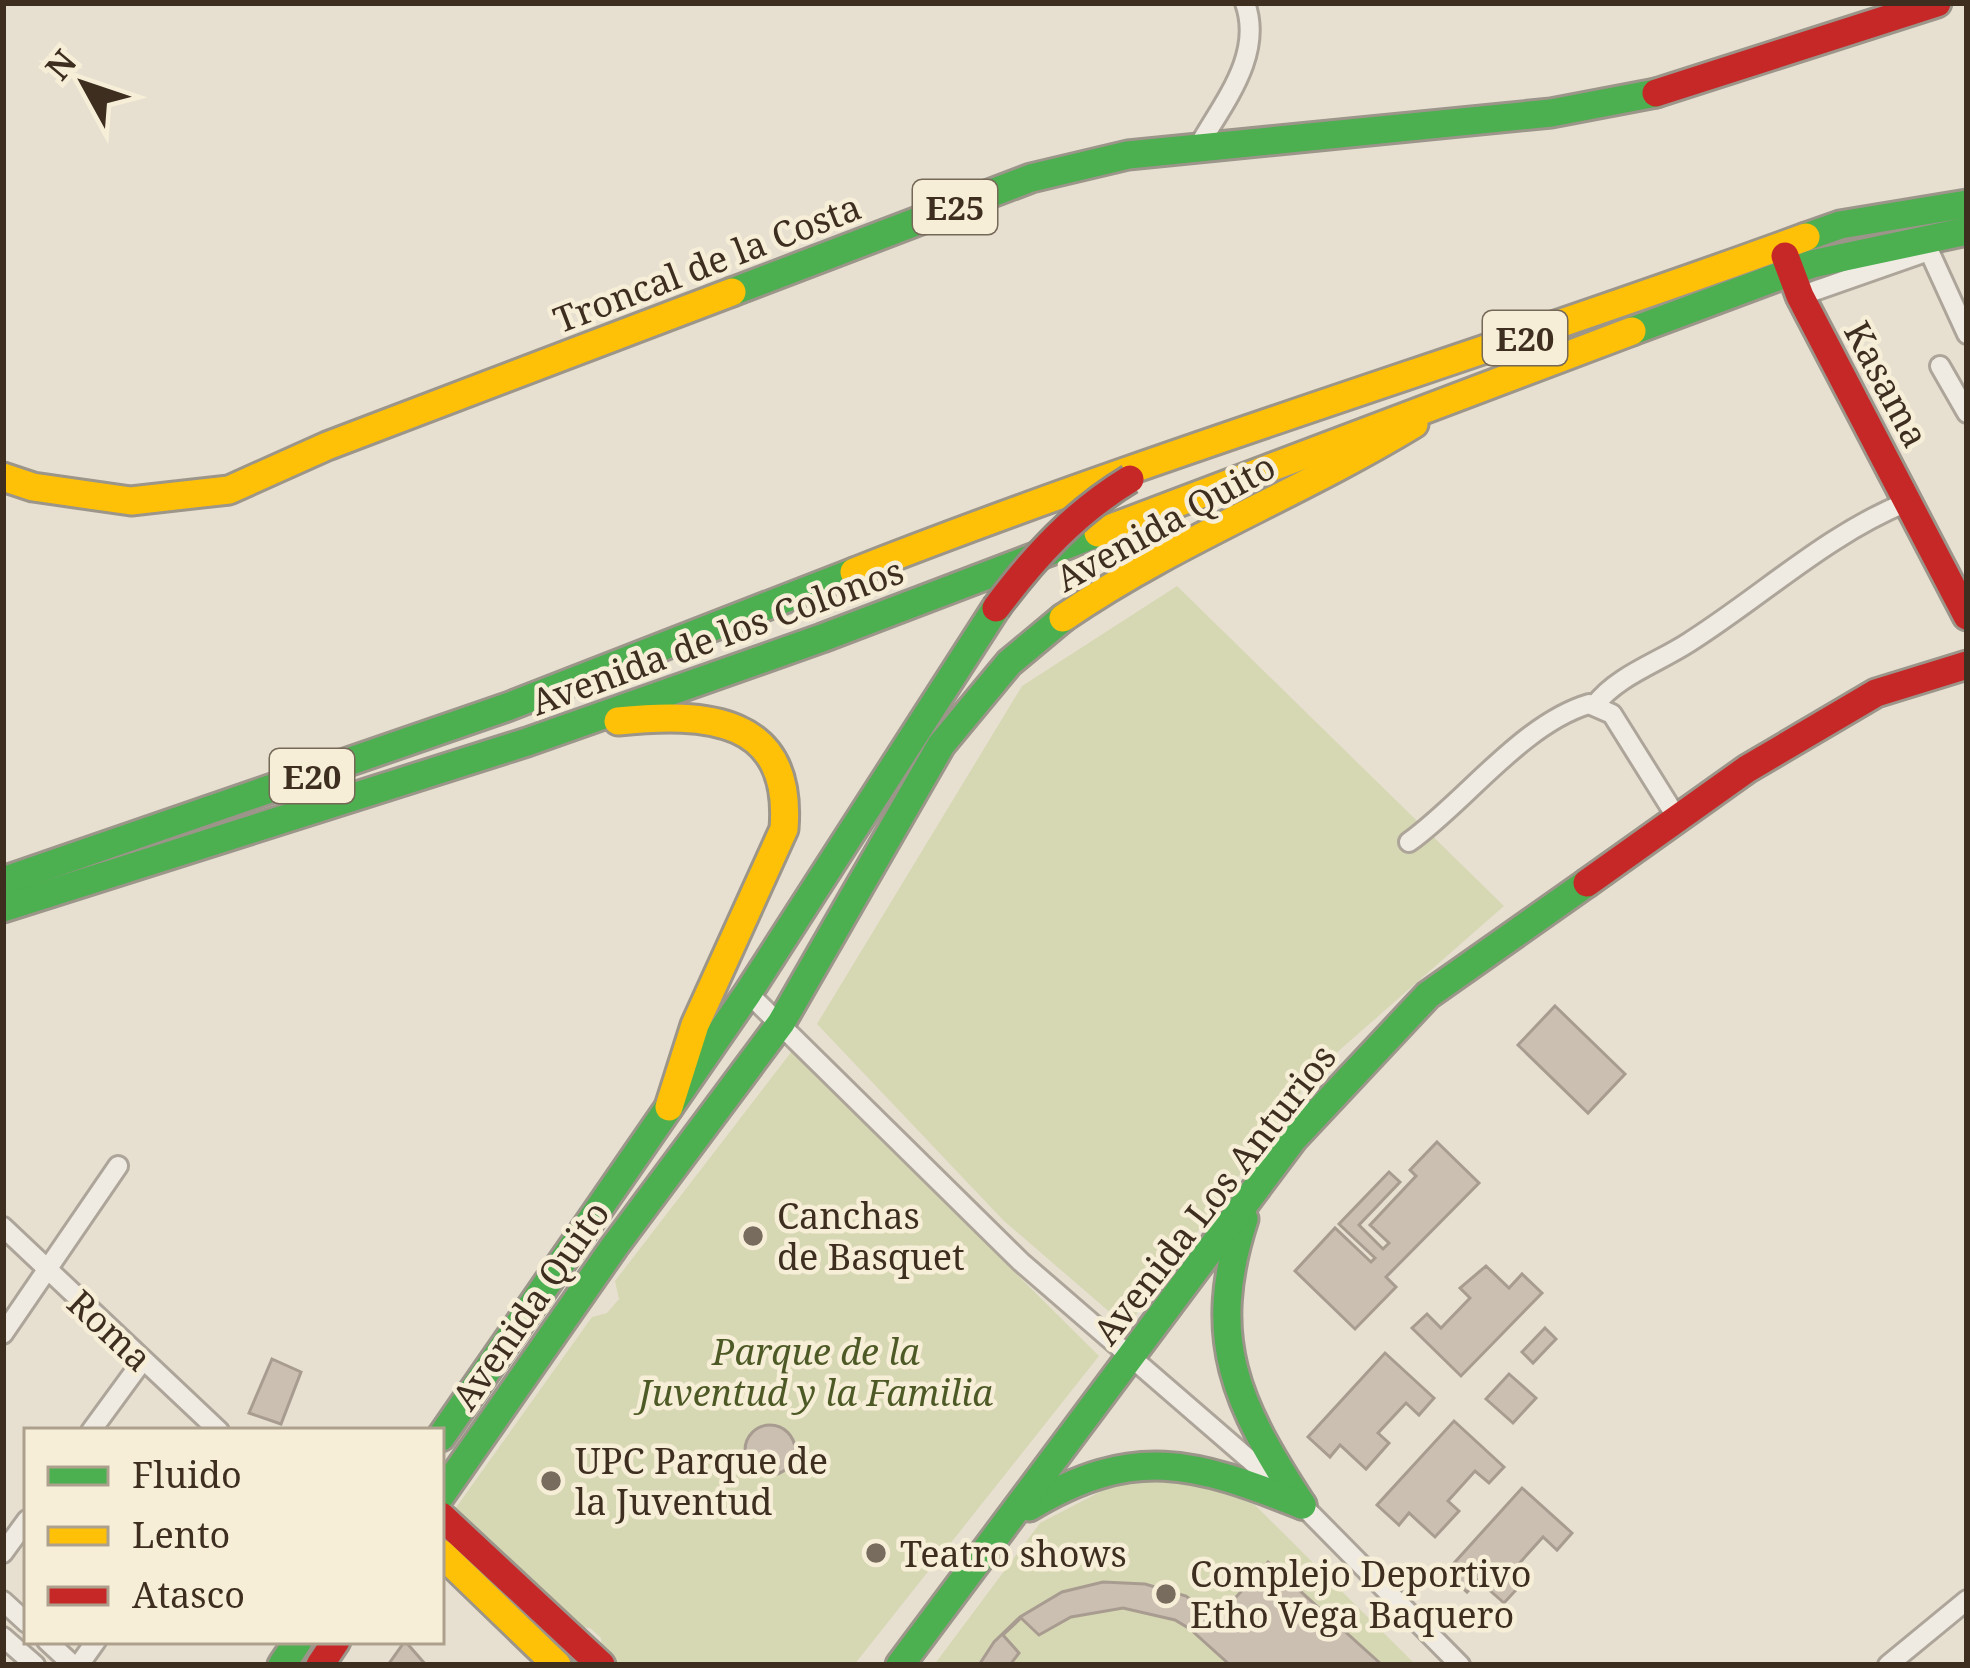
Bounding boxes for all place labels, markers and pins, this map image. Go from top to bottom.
place label: Canchas de Basquet [777,1191,965,1281]
marker: Canchas de Basquet [740,1223,766,1249]
place label: UPC Parque de la Juventud [575,1436,828,1526]
marker: UPC Parque de la Juventud [538,1468,564,1494]
place label: Teatro shows [900,1529,1127,1578]
marker: Teatro shows [863,1540,889,1566]
place label: Complejo Deportivo Etho Vega Baquero [1190,1549,1531,1639]
marker: Complejo Deportivo Etho Vega Baquero [1153,1581,1179,1607]

